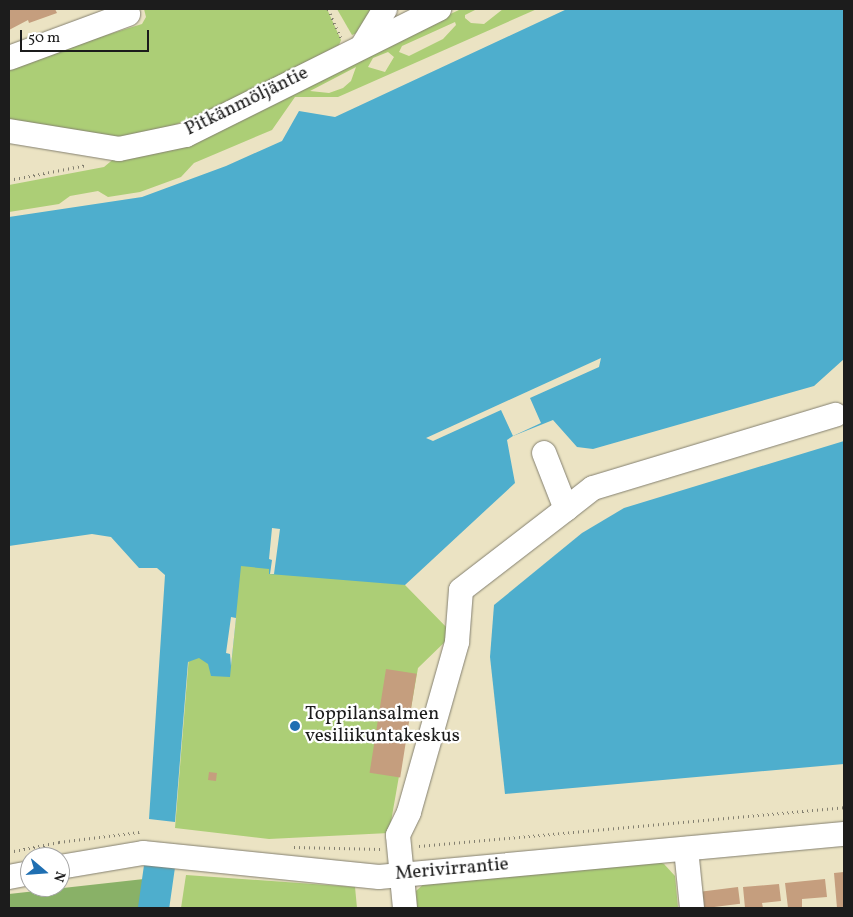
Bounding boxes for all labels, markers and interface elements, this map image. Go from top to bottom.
scale bar [22,20,151,52]
text: 50 m [28,28,60,49]
street label: Pitkänmöljäntie [182,62,312,142]
place label: Toppilansalmen vesiliikuntakeskus [305,704,460,748]
marker: Toppilansalmen vesiliikuntakeskus [289,720,301,732]
north arrow [20,847,70,897]
street label: Merivirrantie [394,854,510,886]
text: N [48,869,69,884]

